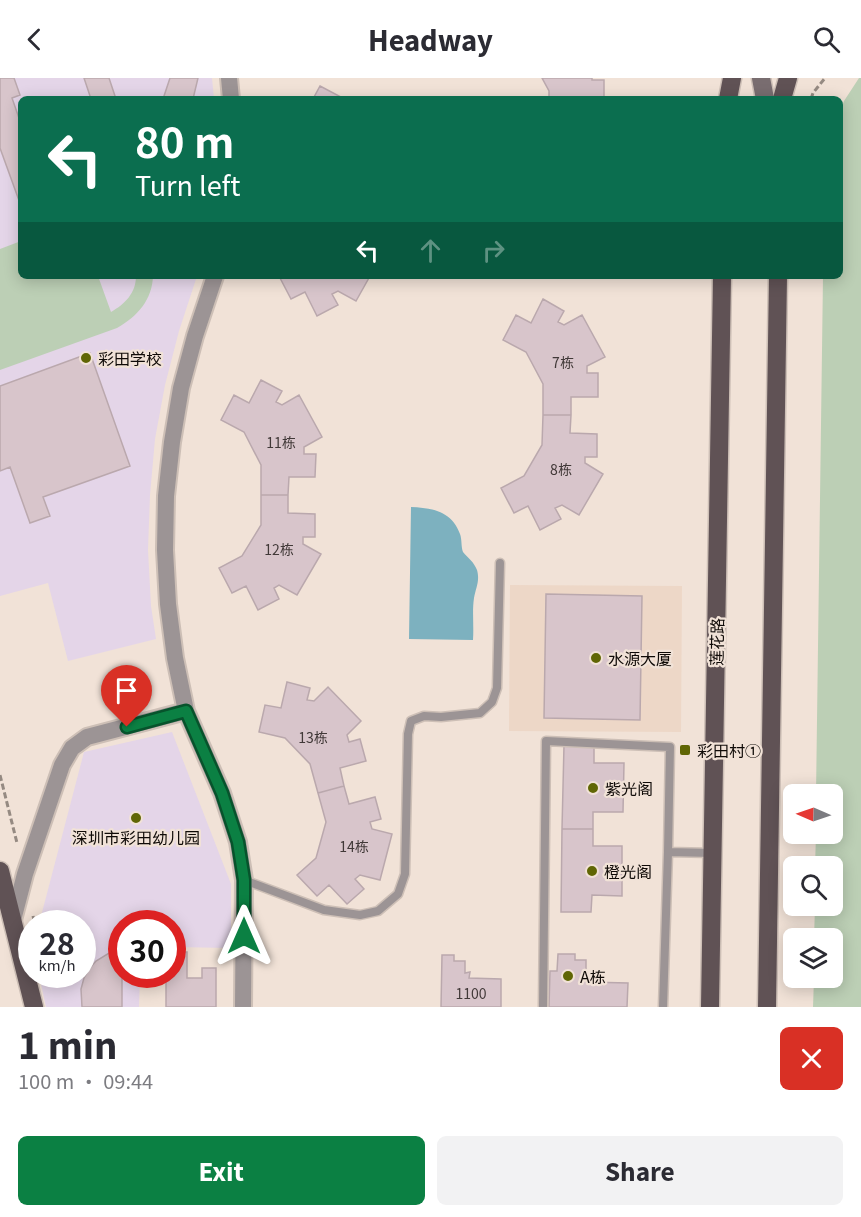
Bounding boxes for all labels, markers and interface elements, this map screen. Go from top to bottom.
text: Headway [368,20,493,59]
icon: back [18,23,51,56]
icon: search [810,23,843,56]
text: 80 m [135,109,235,170]
icon: left [36,120,114,198]
text: Turn left [135,165,241,204]
icon: left [351,234,384,267]
icon: ahead [414,234,447,267]
icon: right [477,234,510,267]
place label: 彩田学校 [98,346,162,370]
marker: 彩田学校 [79,351,93,365]
house number: 7栋 [552,352,574,372]
house number: 11栋 [266,432,296,452]
house number: 8栋 [550,459,572,479]
house number: 12栋 [264,539,294,559]
street label: 莲花路 [704,618,728,666]
place label: 水源大厦 [608,646,672,670]
marker: 水源大厦 [589,651,603,665]
pin [101,665,152,727]
icon: arrive [110,674,143,707]
house number: 13栋 [298,727,328,747]
place label: 彩田村① [697,738,761,762]
marker: 彩田村① [678,743,692,757]
place label: 紫光阁 [605,776,653,800]
marker: 紫光阁 [586,781,600,795]
north arrow [783,784,843,844]
map controls [783,784,843,988]
marker: 深圳市彩田幼儿园 [129,811,143,825]
place label: 深圳市彩田幼儿园 [72,825,200,849]
house number: 14栋 [339,836,369,856]
button: search [783,856,843,916]
place label: 橙光阁 [604,859,652,883]
marker: 橙光阁 [585,864,599,878]
position arrow [212,904,276,968]
speed limit sign: 30 [108,910,186,988]
text: 28 [39,920,75,964]
button: layers [783,928,843,988]
text: km/h [38,954,76,975]
place label: A栋 [580,964,606,988]
marker: A栋 [561,969,575,983]
house number: 1100 [455,983,487,1003]
text: 1 min [18,1017,117,1069]
button: close [780,1027,843,1090]
text: 100 m · 09:44 [18,1066,153,1095]
button: Exit [18,1136,425,1205]
button: Share [437,1136,843,1205]

